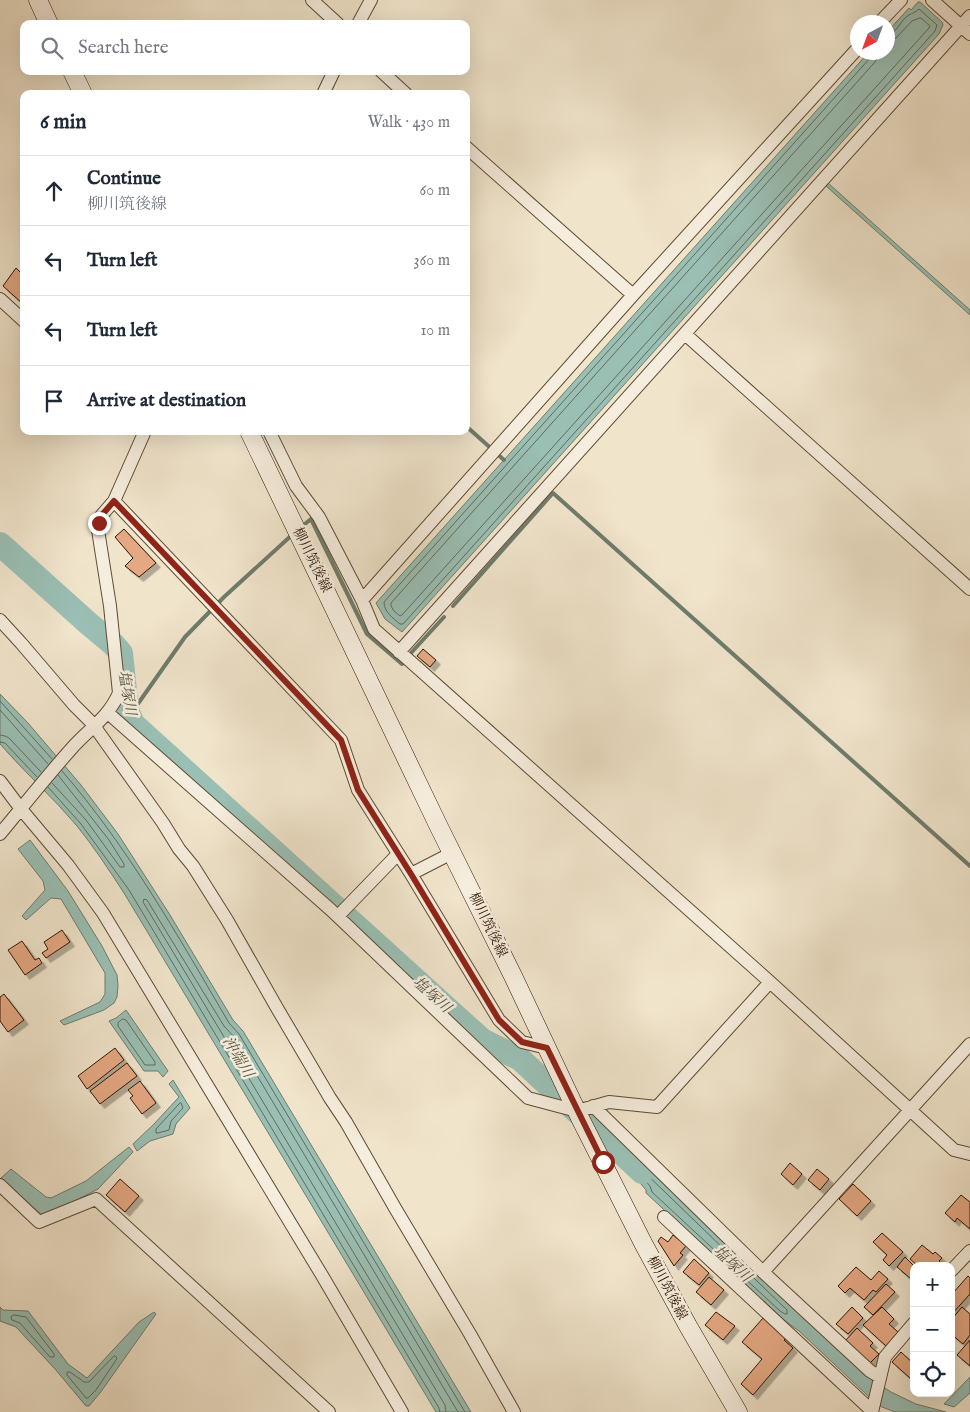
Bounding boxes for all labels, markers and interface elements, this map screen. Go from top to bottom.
north arrow [850,15,895,60]
search box [20,20,470,75]
icon: search [38,34,66,62]
text: Search here [78,36,169,60]
text: 6 min [40,109,86,136]
text: Walk · 430 m [368,113,450,133]
text: Continue [87,167,161,191]
icon: ahead [40,177,68,205]
text: 60 m [420,181,450,201]
text: 柳川筑後線 [87,195,167,215]
icon: left [40,247,68,275]
text: Turn left [87,249,158,273]
text: 360 m [414,251,450,271]
icon: left [40,317,68,345]
text: Turn left [87,319,158,343]
text: 10 m [420,321,450,341]
icon: arrive [40,387,68,415]
text: Arrive at destination [87,389,246,413]
route end [88,512,111,535]
street label: 柳川筑後線 [289,525,335,595]
water label: 塩塚川 [114,669,141,719]
street label: 柳川筑後線 [465,890,511,960]
water label: 塩塚川 [409,973,457,1018]
water label: 沖端川 [218,1033,259,1083]
route start [592,1151,615,1174]
water label: 塩塚川 [709,1242,756,1288]
street label: 柳川筑後線 [643,1253,691,1323]
map controls [910,1262,955,1397]
button: + [910,1262,955,1307]
button: − [910,1307,955,1352]
button: locate [910,1352,955,1397]

